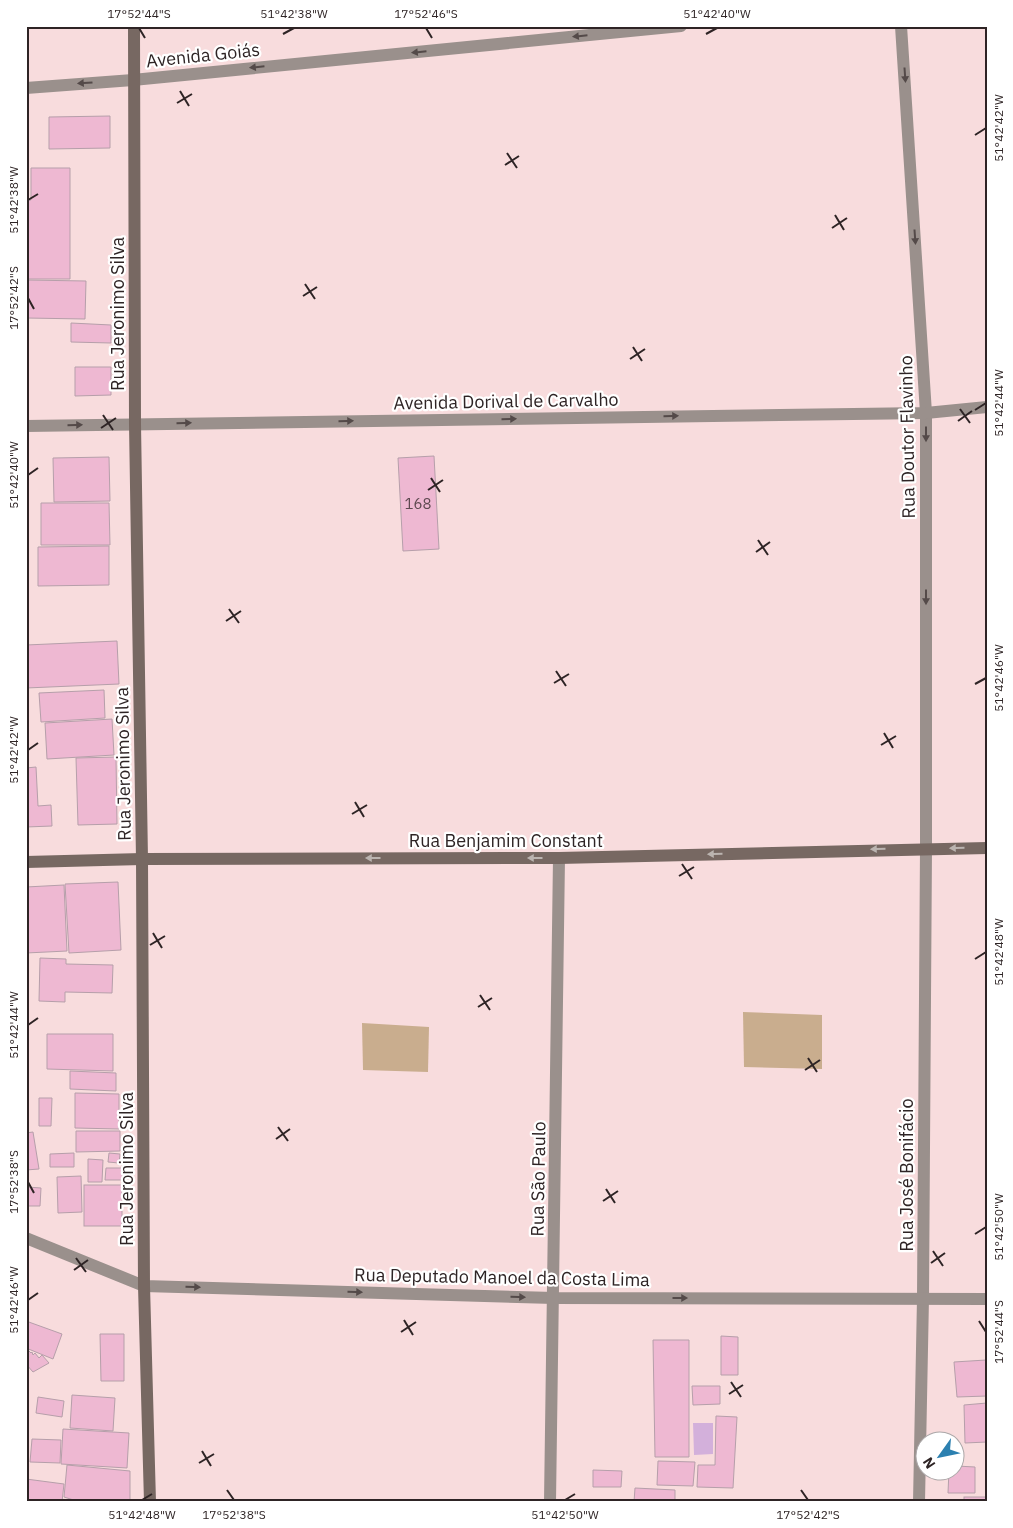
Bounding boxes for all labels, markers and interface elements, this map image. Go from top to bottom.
text: 17°52'44"S [107,6,171,21]
text: 51°42'38"W [260,6,328,21]
text: 17°52'46"S [394,6,458,21]
text: 51°42'40"W [683,6,751,21]
one-way arrow [572,32,588,40]
street label: Avenida Goiás [145,38,261,72]
one-way arrow [410,48,426,56]
one-way arrow [249,64,265,72]
one-way arrow [901,67,909,83]
one-way arrow [76,80,92,88]
text: 51°42'42"W [991,94,1006,162]
text: 51°42'38"W [6,166,21,234]
one-way arrow [911,229,919,245]
street label: Rua Jeronimo Silva [106,237,129,391]
text: 17°52'42"S [6,266,21,330]
street label: Rua Doutor Flavinho [894,355,920,519]
text: 51°42'44"W [991,369,1006,437]
street label: Avenida Dorival de Carvalho [393,388,619,414]
one-way arrow [664,412,680,420]
one-way arrow [501,414,517,422]
one-way arrow [339,417,355,425]
one-way arrow [176,419,192,427]
one-way arrow [67,421,83,429]
one-way arrow [922,426,930,442]
text: 51°42'40"W [6,441,21,509]
house number: 168 [404,494,432,513]
one-way arrow [922,589,930,605]
text: 51°42'46"W [991,644,1006,712]
street label: Rua Jeronimo Silva [110,686,136,841]
text: 51°42'42"W [6,716,21,784]
street label: Rua Benjamim Constant [409,829,603,852]
one-way arrow [948,844,964,852]
one-way arrow [869,846,885,854]
one-way arrow [707,850,723,858]
one-way arrow [365,854,381,862]
one-way arrow [527,854,543,862]
text: 51°42'48"W [991,918,1006,986]
text: 51°42'44"W [6,991,21,1059]
street label: Rua Jeronimo Silva [115,1092,138,1246]
street label: Rua José Bonifácio [895,1098,918,1252]
street label: Rua São Paulo [525,1121,551,1237]
text: 17°52'38"S [6,1150,21,1214]
text: 51°42'50"W [991,1193,1006,1261]
street label: Rua Deputado Manoel da Costa Lima [354,1263,650,1291]
text: 51°42'46"W [6,1266,21,1334]
one-way arrow [185,1284,201,1292]
one-way arrow [348,1288,364,1296]
one-way arrow [510,1293,526,1301]
one-way arrow [673,1294,689,1302]
text: 17°52'44"S [991,1300,1006,1364]
north arrow [916,1430,966,1480]
text: N [919,1454,939,1472]
text: 51°42'48"W [108,1507,176,1522]
text: 17°52'38"S [202,1507,266,1522]
text: 51°42'50"W [531,1507,599,1522]
text: 17°52'42"S [776,1507,840,1522]

